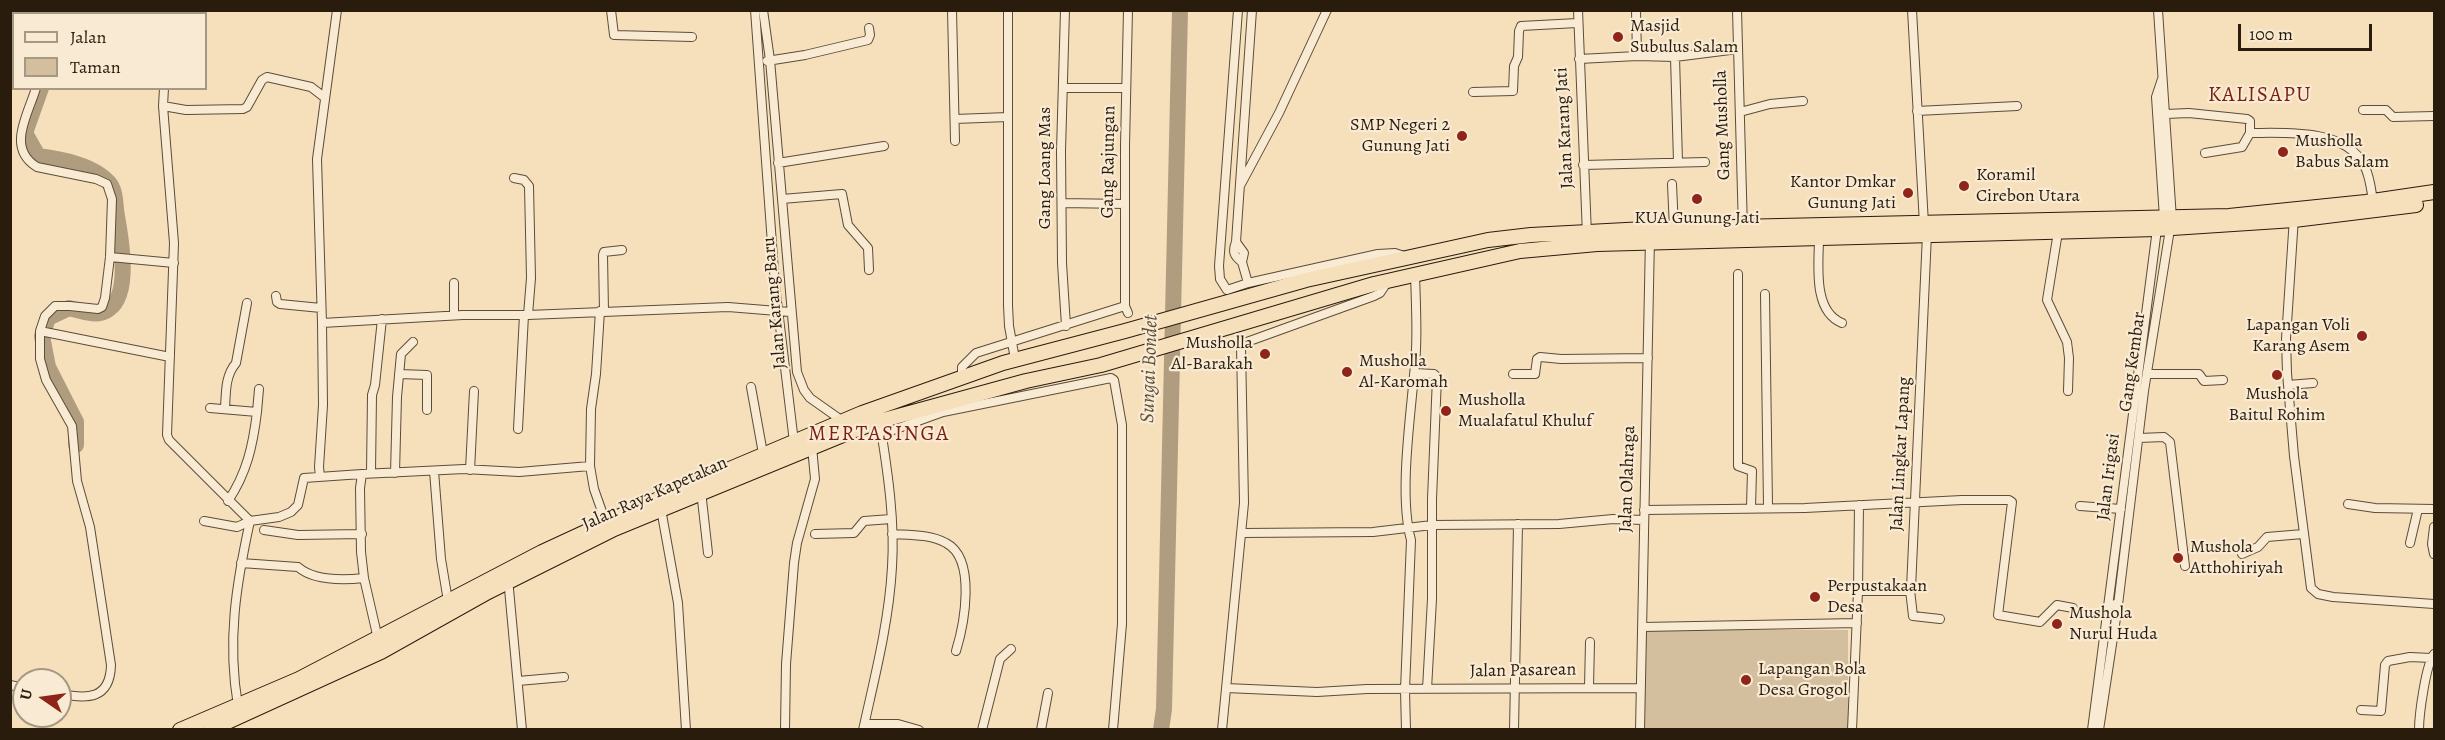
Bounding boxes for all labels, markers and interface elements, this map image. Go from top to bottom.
legend [12,12,207,90]
scale bar [2241,12,2374,50]
place label: Masjid Subulus Salam [1630,16,1738,58]
text: 100 m [2249,22,2293,46]
text: Jalan [70,25,106,49]
marker: Masjid Subulus Salam [1611,30,1625,44]
text: Taman [70,55,121,79]
street label: Jalan Karang Jati [1551,67,1579,189]
street label: Gang Musholla [1710,70,1736,180]
district label: KALISAPU [2208,83,2312,109]
street label: Gang Rajungan [1097,105,1121,219]
street label: Gang Loang Mas [1035,107,1057,229]
place label: SMP Negeri 2 Gunung Jati [1350,115,1450,158]
marker: SMP Negeri 2 Gunung Jati [1455,129,1469,143]
place label: Musholla Babus Salam [2295,131,2389,174]
marker: Musholla Babus Salam [2276,145,2290,159]
place label: Koramil Cirebon Utara [1976,165,2080,207]
place label: Kantor Dmkar Gunung Jati [1790,172,1896,214]
marker: Koramil Cirebon Utara [1957,179,1971,193]
marker: Kantor Dmkar Gunung Jati [1901,186,1915,200]
marker: KUA Gunung Jati [1690,192,1704,206]
place label: KUA Gunung Jati [1634,208,1760,230]
street label: Jalan Karang Baru [758,236,792,370]
street label: Gang Kembar [2115,311,2151,413]
water label: Sungai Bondet [1136,315,1164,423]
place label: Lapangan Voli Karang Asem [2246,315,2350,358]
marker: Lapangan Voli Karang Asem [2355,329,2369,343]
place label: Musholla Al-Barakah [1171,333,1253,376]
marker: Musholla Al-Barakah [1258,347,1272,361]
place label: Musholla Al-Karomah [1359,351,1448,394]
marker: Musholla Al-Karomah [1340,365,1354,379]
marker: Mushola Baitul Rohim [2270,368,2284,382]
street label: Jalan Lingkar Lapang [1886,376,1916,532]
place label: Mushola Baitul Rohim [2229,384,2325,426]
place label: Musholla Mualafatul Khuluf [1458,390,1592,432]
marker: Musholla Mualafatul Khuluf [1439,404,1453,418]
district label: MERTASINGA [808,422,950,448]
street label: Jalan Olahraga [1615,425,1641,533]
street label: Jalan Irigasi [2093,432,2125,522]
street label: Jalan Raya Kapetakan [579,452,731,536]
place label: Mushola Atthohiriyah [2190,537,2283,580]
marker: Mushola Atthohiriyah [2171,551,2185,565]
place label: Perpustakaan Desa [1827,576,1927,618]
marker: Perpustakaan Desa [1808,590,1822,604]
place label: Mushola Nurul Huda [2069,603,2158,646]
marker: Mushola Nurul Huda [2050,617,2064,631]
street label: Jalan Pasarean [1470,659,1576,683]
place label: Lapangan Bola Desa Grogol [1758,659,1866,702]
north arrow [12,668,72,728]
marker: Lapangan Bola Desa Grogol [1739,673,1753,687]
text: U [15,687,38,702]

